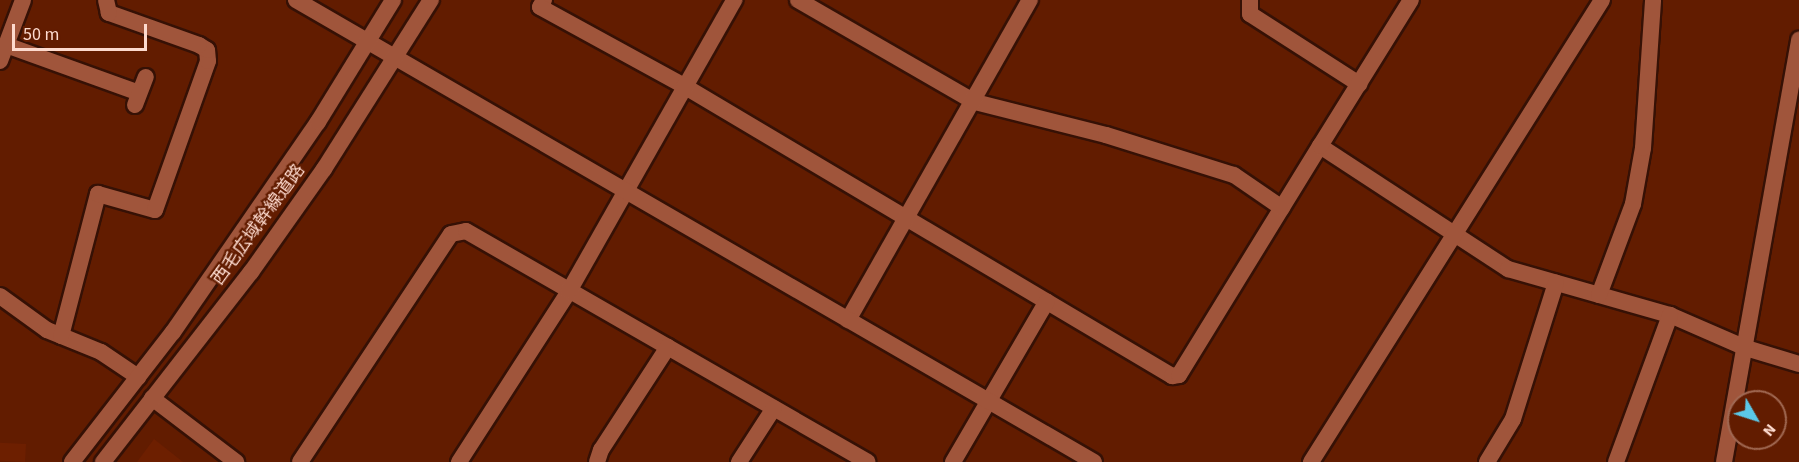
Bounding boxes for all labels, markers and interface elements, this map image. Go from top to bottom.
scale bar [15,12,150,50]
text: 50 m [23,22,59,47]
street label: 西毛広域幹線道路 [208,160,310,290]
north arrow [1727,390,1787,450]
text: N [1758,419,1781,441]

